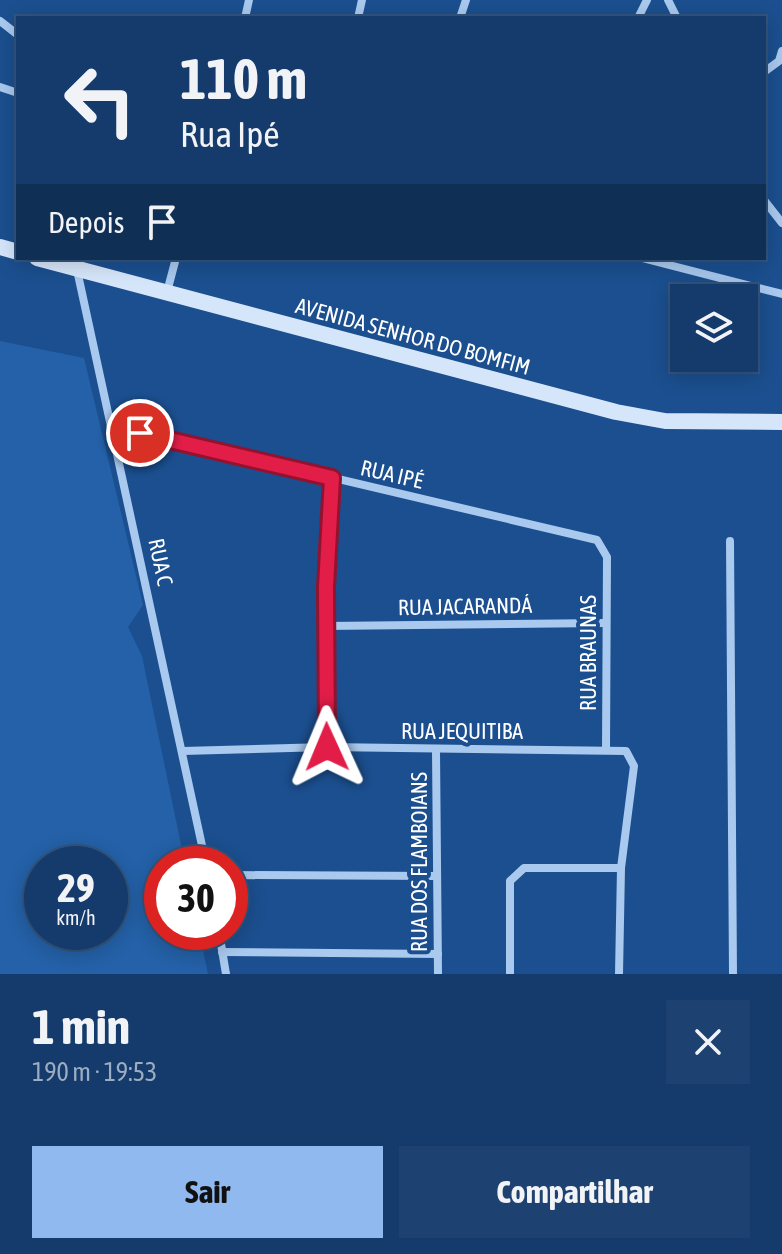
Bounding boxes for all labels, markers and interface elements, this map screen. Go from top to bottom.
text: 110 m [180,47,307,111]
icon: left [48,48,152,152]
text: Rua Ipé [180,113,280,155]
icon: arrive [140,200,184,244]
text: Depois [48,205,124,239]
map controls [670,284,758,372]
button: layers [670,284,758,372]
street label: AVENIDA SENHOR DO BOMFIM [293,292,533,380]
pin [106,399,174,467]
icon: arrive [118,411,162,455]
street label: RUA IPÉ [358,454,426,494]
street label: RUA C [143,536,179,588]
street label: RUA JACARANDÁ [398,592,533,620]
street label: RUA BRAUNAS [575,595,601,711]
position arrow [285,705,369,789]
street label: RUA JEQUITIBA [401,718,523,744]
street label: RUA DOS FLAMBOIANS [406,772,432,952]
speed limit sign: 30 [144,846,248,950]
text: 29 [57,865,95,910]
text: km/h [56,906,96,929]
text: 1 min [32,999,130,1054]
button: close [666,1000,750,1084]
text: 190 m · 19:53 [32,1057,157,1087]
button: Sair [32,1146,383,1238]
button: Compartilhar [399,1146,750,1238]

